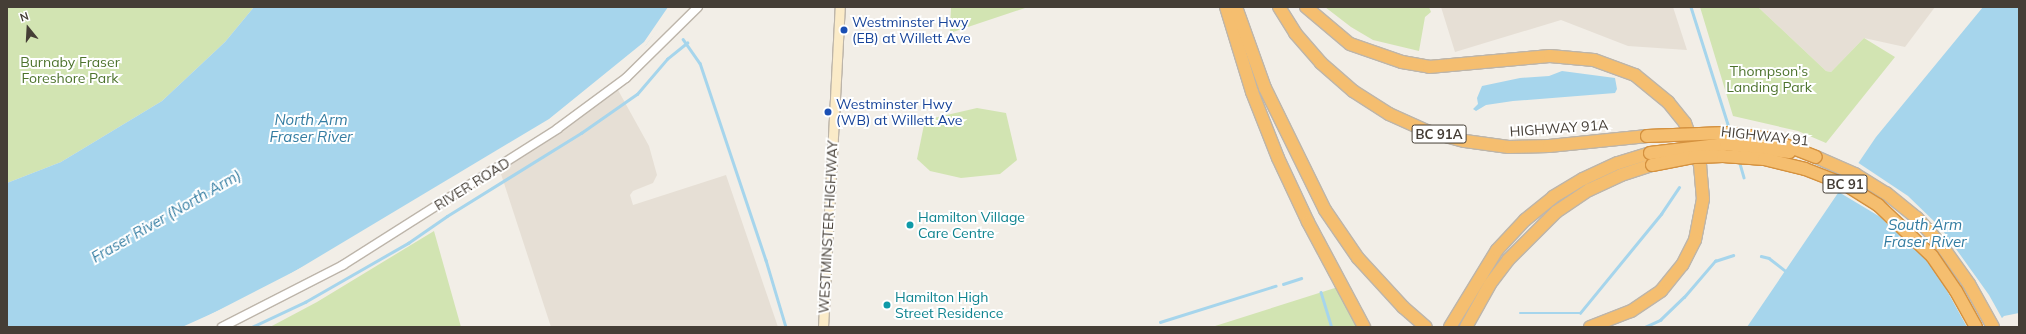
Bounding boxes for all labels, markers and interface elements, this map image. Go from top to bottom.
north arrow [8,8,48,48]
text: N [18,9,30,25]
place label: Westminster Hwy (EB) at Willett Ave [852,14,971,46]
marker: Westminster Hwy (EB) at Willett Ave [839,25,849,35]
park label: Burnaby Fraser Foreshore Park [20,54,120,86]
park label: Thompson's Landing Park [1726,63,1812,96]
place label: Westminster Hwy (WB) at Willett Ave [836,96,962,128]
marker: Westminster Hwy (WB) at Willett Ave [823,107,833,117]
water label: North Arm Fraser River [269,110,353,145]
street label: HIGHWAY 91A [1509,116,1609,140]
road number: BC 91A [1411,123,1467,145]
street label: HIGHWAY 91 [1720,123,1810,149]
street label: WESTMINSTER HIGHWAY [815,140,841,314]
street label: RIVER ROAD [431,154,513,214]
water label: Fraser River (North Arm) [88,166,244,266]
road number: BC 91 [1822,173,1868,195]
place label: Hamilton Village Care Centre [918,209,1025,242]
water label: South Arm Fraser River [1883,215,1967,250]
marker: Hamilton Village Care Centre [905,220,915,230]
place label: Hamilton High Street Residence [895,289,1003,322]
marker: Hamilton High Street Residence [882,300,892,310]

